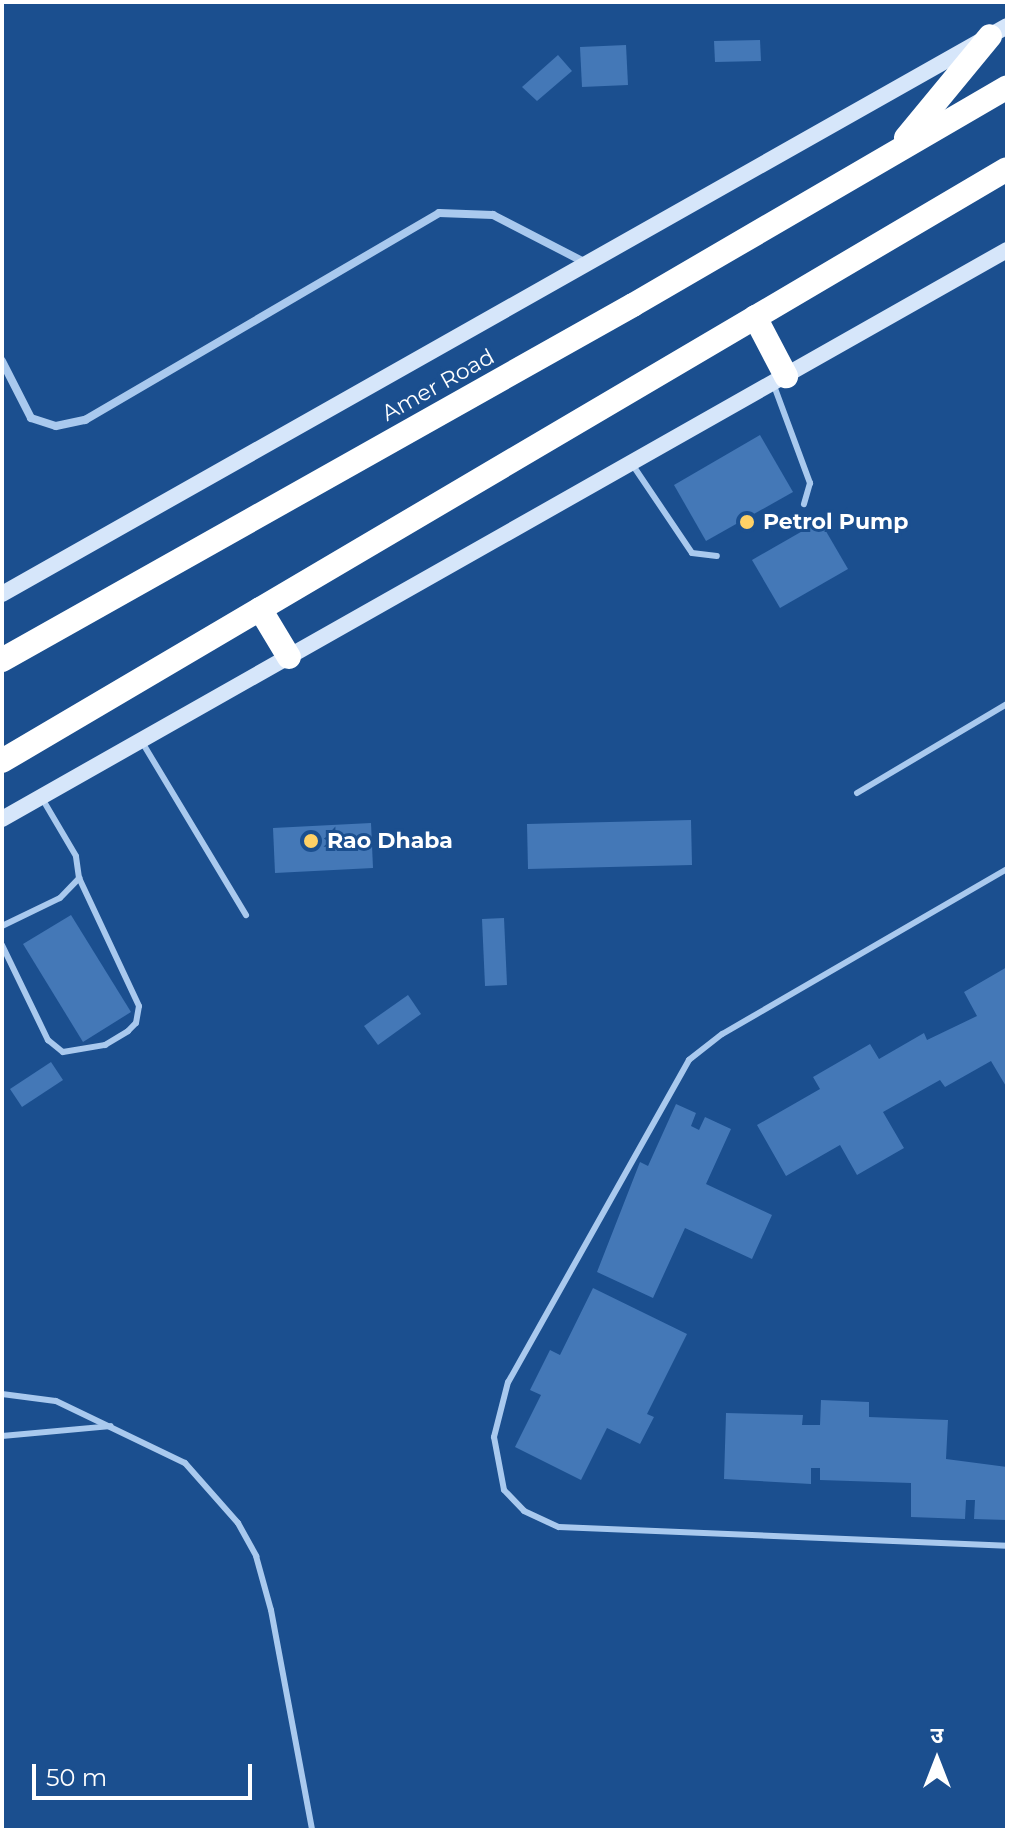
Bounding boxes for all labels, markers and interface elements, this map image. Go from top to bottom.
street label: Amer Road [377,343,499,427]
place label: Petrol Pump [763,509,908,535]
marker: Petrol Pump [738,513,756,531]
place label: Rao Dhaba [327,828,453,854]
marker: Rao Dhaba [302,832,320,850]
north arrow [897,1720,977,1800]
text: उ [931,1722,943,1749]
scale bar [36,1748,256,1798]
text: 50 m [46,1763,107,1792]

